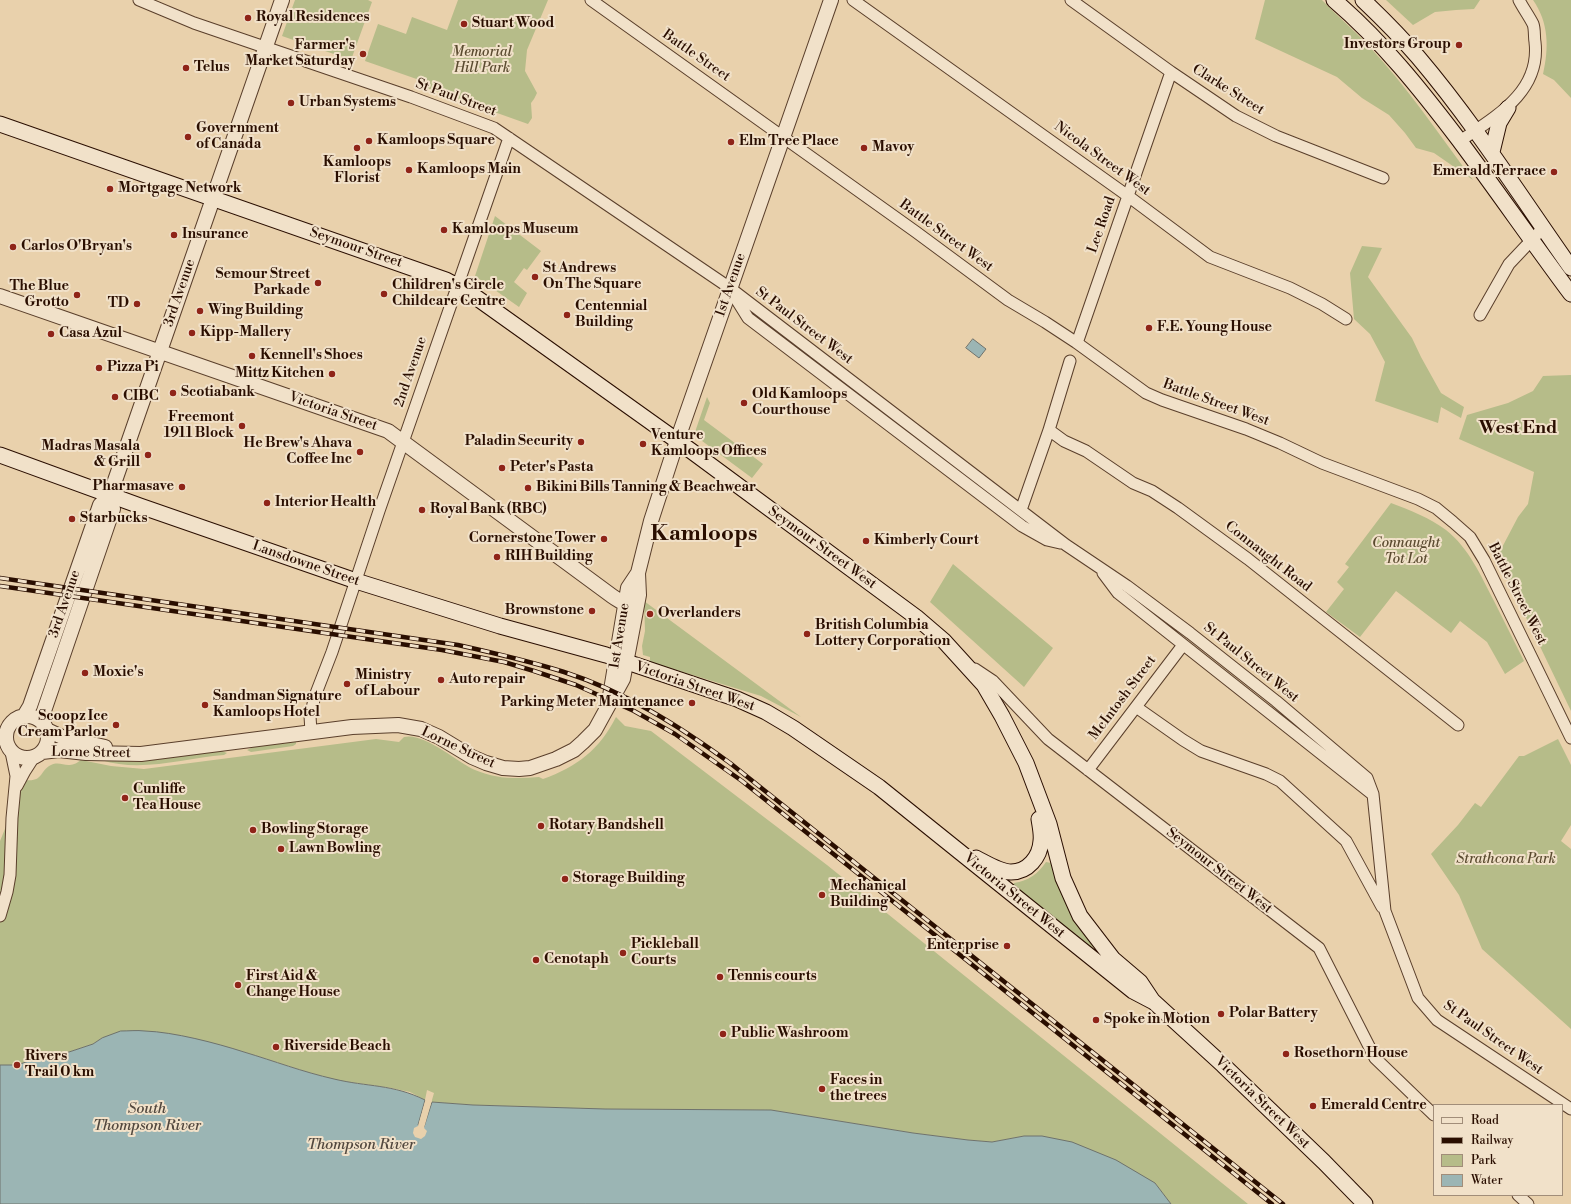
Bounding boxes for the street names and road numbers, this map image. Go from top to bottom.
street label: Battle Street [659,26,733,86]
street label: Clarke Street [1189,61,1267,119]
street label: St Paul Street [413,76,499,120]
street label: Nicola Street West [1051,118,1153,200]
street label: Lee Road [1084,194,1120,256]
street label: Battle Street West [896,196,996,276]
street label: Seymour Street [307,224,405,272]
street label: 1st Avenue [712,251,750,319]
street label: 3rd Avenue [161,257,199,329]
street label: St Paul Street West [752,284,856,368]
street label: 2nd Avenue [391,335,431,409]
street label: Battle Street West [1160,376,1272,430]
street label: Victoria Street [287,389,379,435]
street label: Seymour Street West [765,503,879,593]
street label: Connaught Road [1221,518,1315,596]
street label: Lansdowne Street [250,538,362,590]
street label: Battle Street West [1484,540,1550,648]
street label: 3rd Avenue [46,568,84,640]
street label: 1st Avenue [607,602,633,670]
street label: St Paul Street West [1200,619,1302,707]
street label: McIntosh Street [1086,653,1160,743]
street label: Victoria Street West [633,659,757,715]
street label: Lorne Street [418,724,498,772]
street label: Lorne Street [51,744,131,762]
street label: Seymour Street West [1163,824,1275,918]
street label: Victoria Street West [960,850,1068,942]
street label: St Paul Street West [1440,997,1546,1079]
street label: Victoria Street West [1211,1053,1313,1153]

